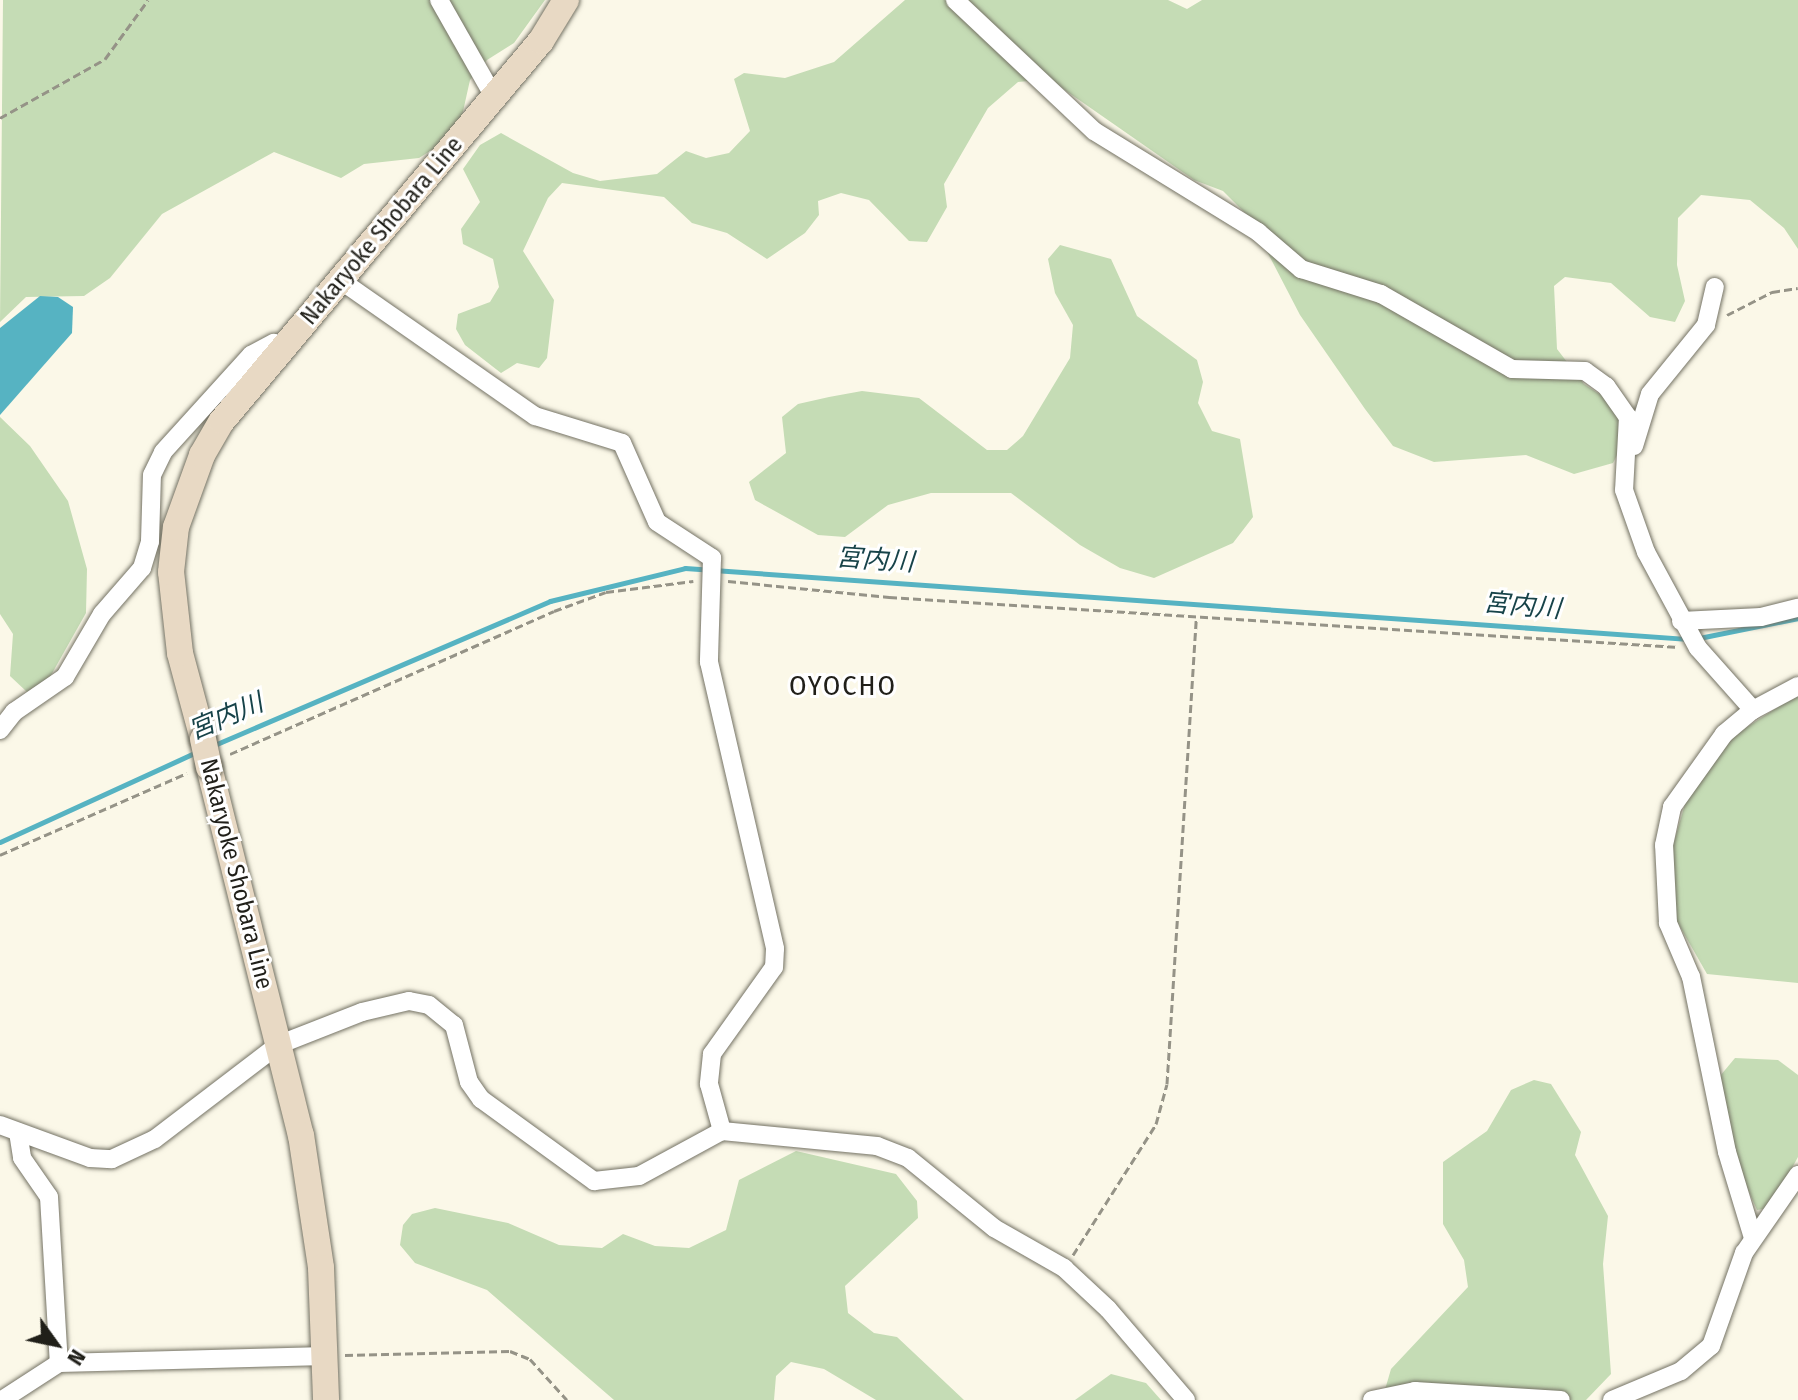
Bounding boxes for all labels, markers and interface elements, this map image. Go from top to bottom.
street label: Nakaryoke Shobara Line [295,131,469,331]
water label: 宮内川 [835,542,915,578]
water label: 宮内川 [1482,587,1562,625]
district label: OYOCHO [789,669,897,703]
water label: 宮内川 [184,687,268,747]
street label: Nakaryoke Shobara Line [193,756,279,992]
north arrow [16,1304,96,1384]
text: N [62,1344,91,1370]

